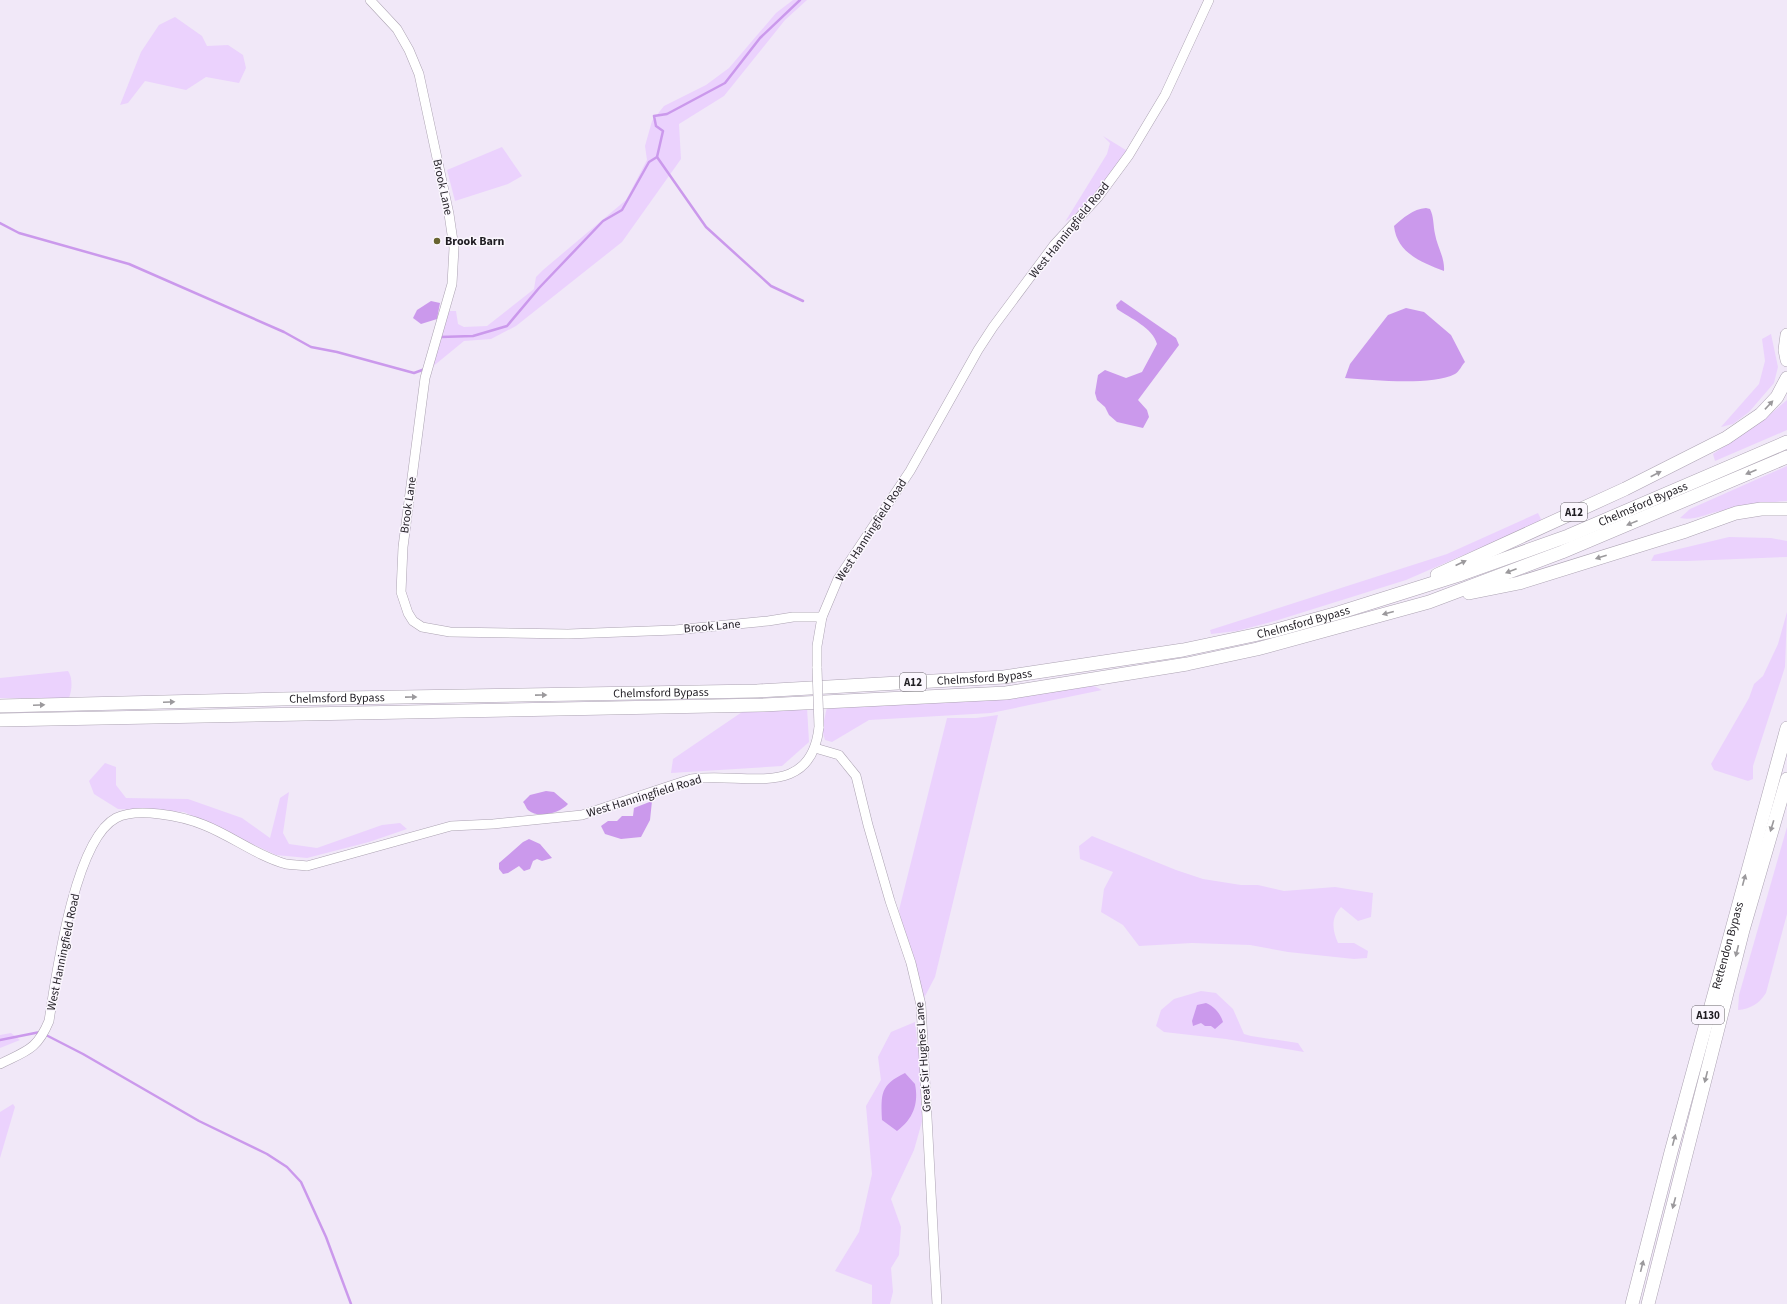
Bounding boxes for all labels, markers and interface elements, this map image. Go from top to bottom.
street label: Brook Lane [428,158,457,217]
street label: West Hanningfield Road [1025,179,1114,282]
place label: Brook Barn [445,233,505,250]
marker: Brook Barn [432,236,442,246]
one-way arrow [1764,400,1774,410]
one-way arrow [1745,470,1757,476]
one-way arrow [1650,471,1661,477]
street label: Brook Lane [396,476,421,534]
street label: West Hanningfield Road [832,476,911,585]
street label: Chelmsford Bypass [1596,478,1690,531]
road number: A12 [1561,503,1587,521]
one-way arrow [1625,521,1637,527]
one-way arrow [1595,554,1607,560]
one-way arrow [1456,560,1468,566]
one-way arrow [1504,569,1516,575]
street label: Chelmsford Bypass [1255,602,1352,643]
one-way arrow [1381,610,1393,616]
street label: Brook Lane [683,616,741,637]
street label: Chelmsford Bypass [936,665,1033,690]
road number: A12 [900,673,926,691]
street label: Chelmsford Bypass [613,684,709,702]
street label: Chelmsford Bypass [289,689,385,708]
one-way arrow [535,691,547,698]
one-way arrow [405,693,417,700]
one-way arrow [163,699,176,705]
one-way arrow [33,702,45,709]
street label: West Hanningfield Road [585,771,704,822]
one-way arrow [1769,820,1775,832]
one-way arrow [1742,873,1748,886]
street label: West Hanningfield Road [43,892,84,1012]
street label: Rettendon Bypass [1708,900,1748,991]
one-way arrow [1734,945,1740,957]
street label: Great Sir Hughes Lane [911,1001,936,1113]
road number: A130 [1692,1006,1724,1024]
one-way arrow [1702,1071,1708,1084]
one-way arrow [1672,1134,1678,1147]
one-way arrow [1670,1197,1676,1210]
one-way arrow [1639,1260,1645,1272]

